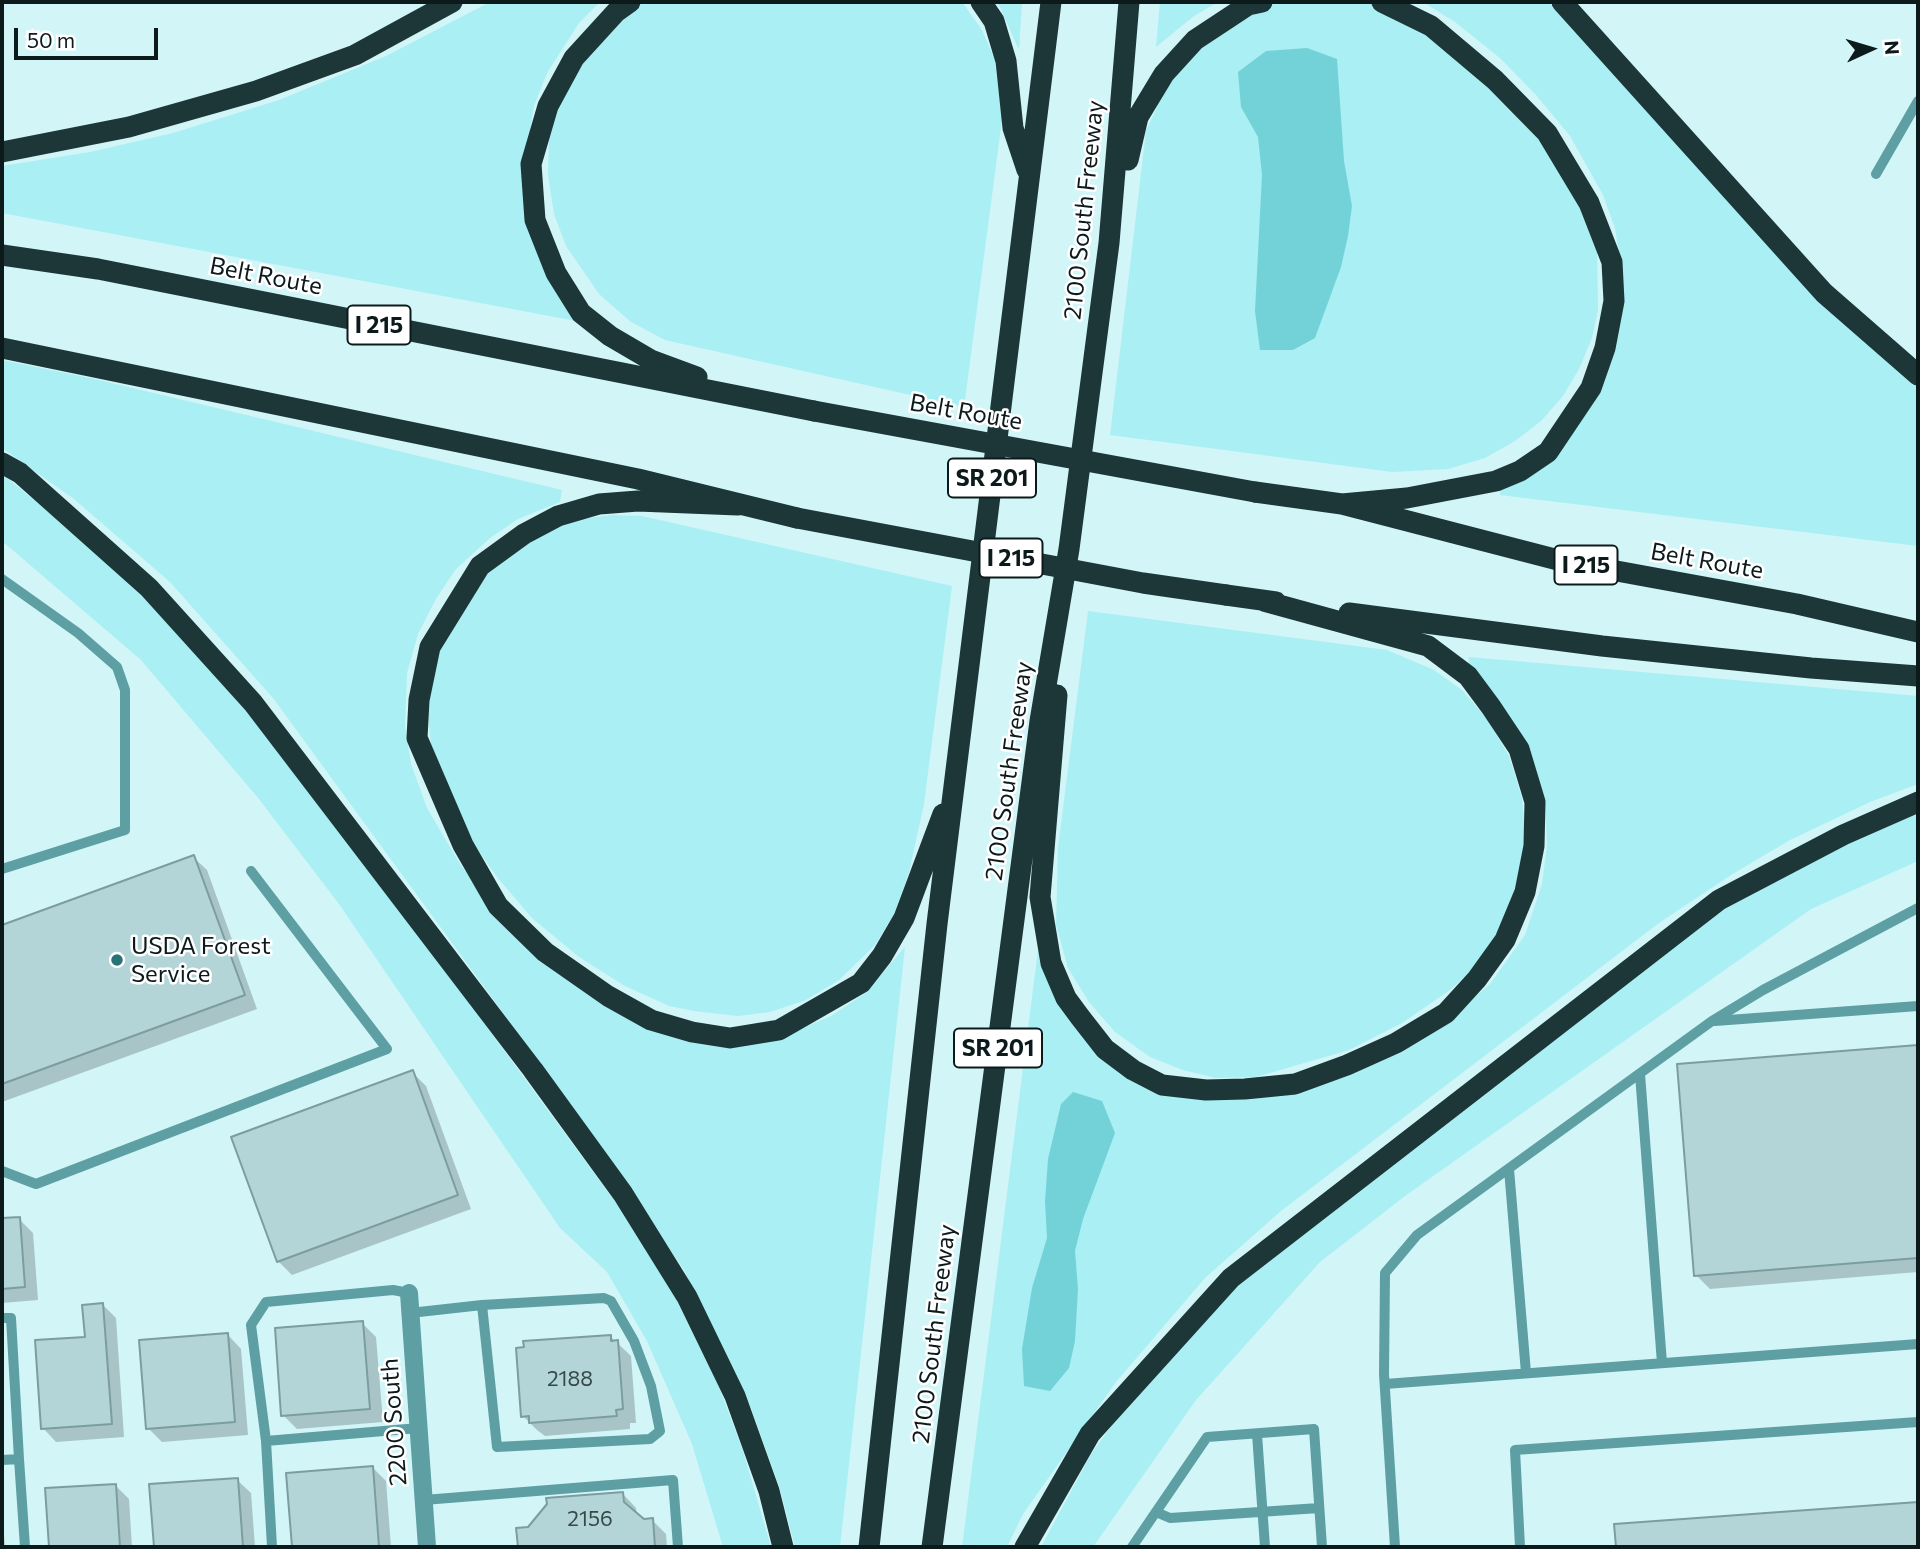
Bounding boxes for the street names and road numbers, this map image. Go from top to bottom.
street label: 2100 South Freeway [1058,99,1110,321]
street label: Belt Route [207,251,325,301]
road number: I 215 [348,306,410,344]
street label: Belt Route [907,388,1025,436]
road number: SR 201 [948,458,1036,498]
street label: Belt Route [1648,537,1766,585]
road number: I 215 [979,538,1042,578]
road number: I 215 [1554,545,1618,584]
street label: 2100 South Freeway [979,660,1039,882]
road number: SR 201 [954,1028,1042,1068]
street label: 2100 South Freeway [906,1223,962,1445]
street label: 2200 South [375,1357,413,1487]

